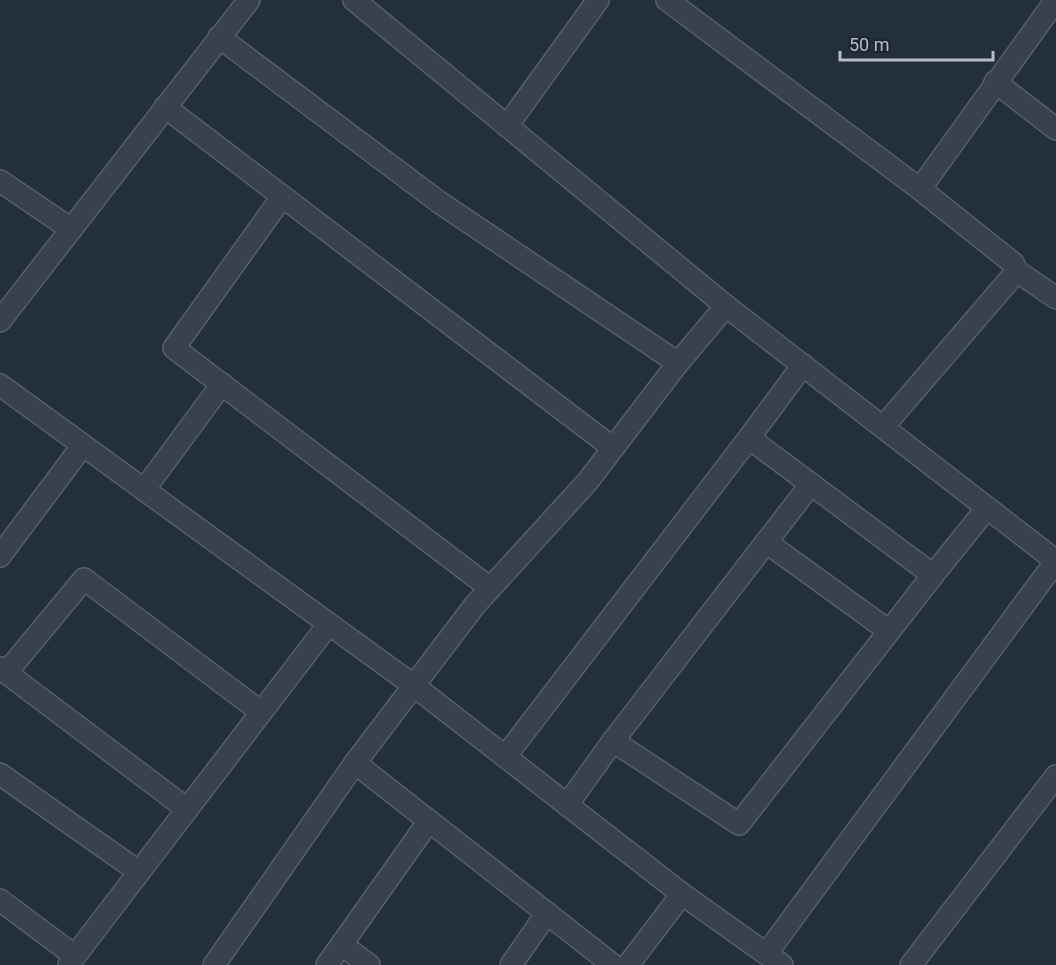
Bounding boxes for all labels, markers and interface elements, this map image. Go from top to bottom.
scale bar [840,24,993,62]
text: 50 m [849,34,889,55]

